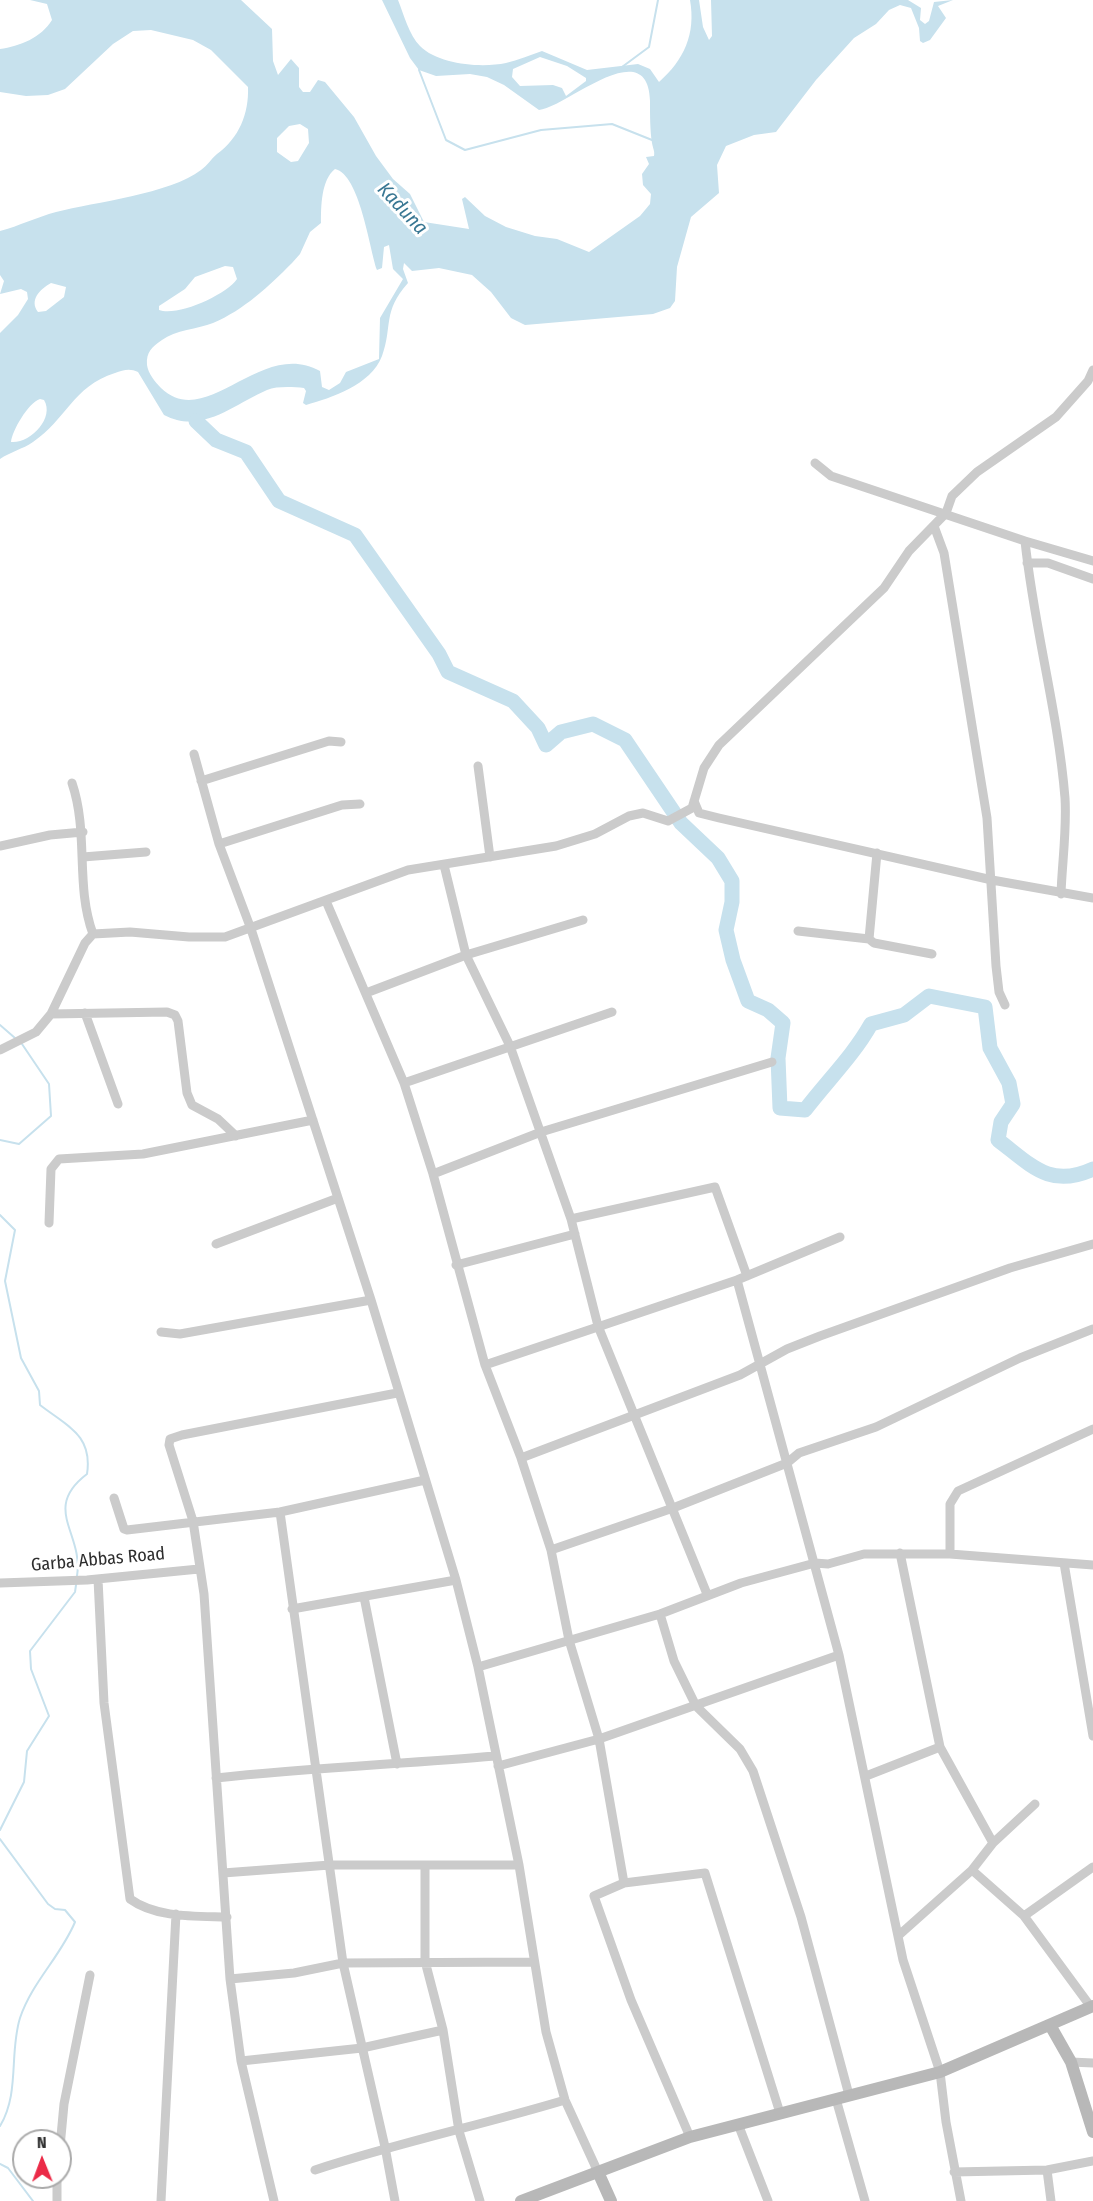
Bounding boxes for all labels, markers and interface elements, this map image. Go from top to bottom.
water label: Kaduna [372,178,432,240]
street label: Garba Abbas Road [30,1543,166,1577]
north arrow [12,2129,72,2189]
text: N [37,2133,47,2152]

